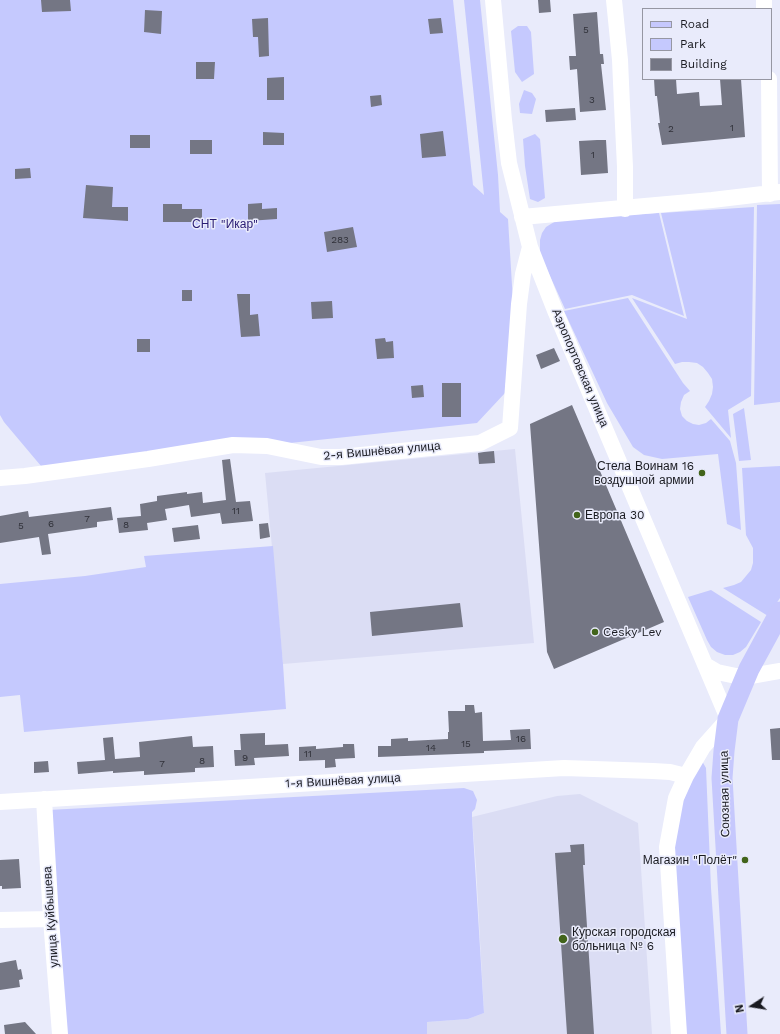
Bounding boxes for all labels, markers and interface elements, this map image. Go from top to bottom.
legend [642,8,772,80]
text: Road [680,17,709,31]
house number: 5 [583,24,589,36]
text: Park [680,37,706,51]
text: Building [680,57,727,71]
house number: 3 [589,94,595,106]
house number: 1 [730,122,734,134]
house number: 2 [668,123,674,135]
house number: 1 [591,149,595,161]
park label: СНТ "Икар" [192,217,258,231]
house number: 283 [331,234,349,246]
street label: Аэропортовская улица [548,307,612,429]
street label: 2-я Вишнёвая улица [323,439,441,463]
place label: Стела Воинам 16 воздушной армии [594,459,694,487]
marker: Стела Воинам 16 воздушной армии [697,468,707,478]
house number: 11 [232,505,240,517]
place label: Европа 30 [585,508,644,522]
marker: Европа 30 [572,510,582,520]
house number: 7 [84,513,90,525]
house number: 6 [48,518,54,530]
house number: 8 [123,519,129,531]
house number: 5 [18,520,24,532]
place label: Cesky Lev [603,625,662,639]
marker: Cesky Lev [590,627,600,637]
house number: 16 [516,733,526,745]
house number: 15 [461,738,471,750]
house number: 14 [426,742,436,754]
house number: 11 [304,748,312,760]
street label: Союзная улица [717,751,733,837]
house number: 9 [242,752,248,764]
house number: 8 [199,755,205,767]
house number: 7 [159,758,165,770]
street label: 1-я Вишнёвая улица [285,771,401,791]
place label: Магазин "Полёт" [643,853,737,867]
marker: Магазин "Полёт" [740,855,750,865]
street label: улица Куйбышева [40,866,62,968]
place label: Курская городская больница № 6 [572,925,676,953]
marker: Курская городская больница № 6 [557,933,569,945]
north arrow [732,986,772,1026]
text: N [733,1003,747,1014]

